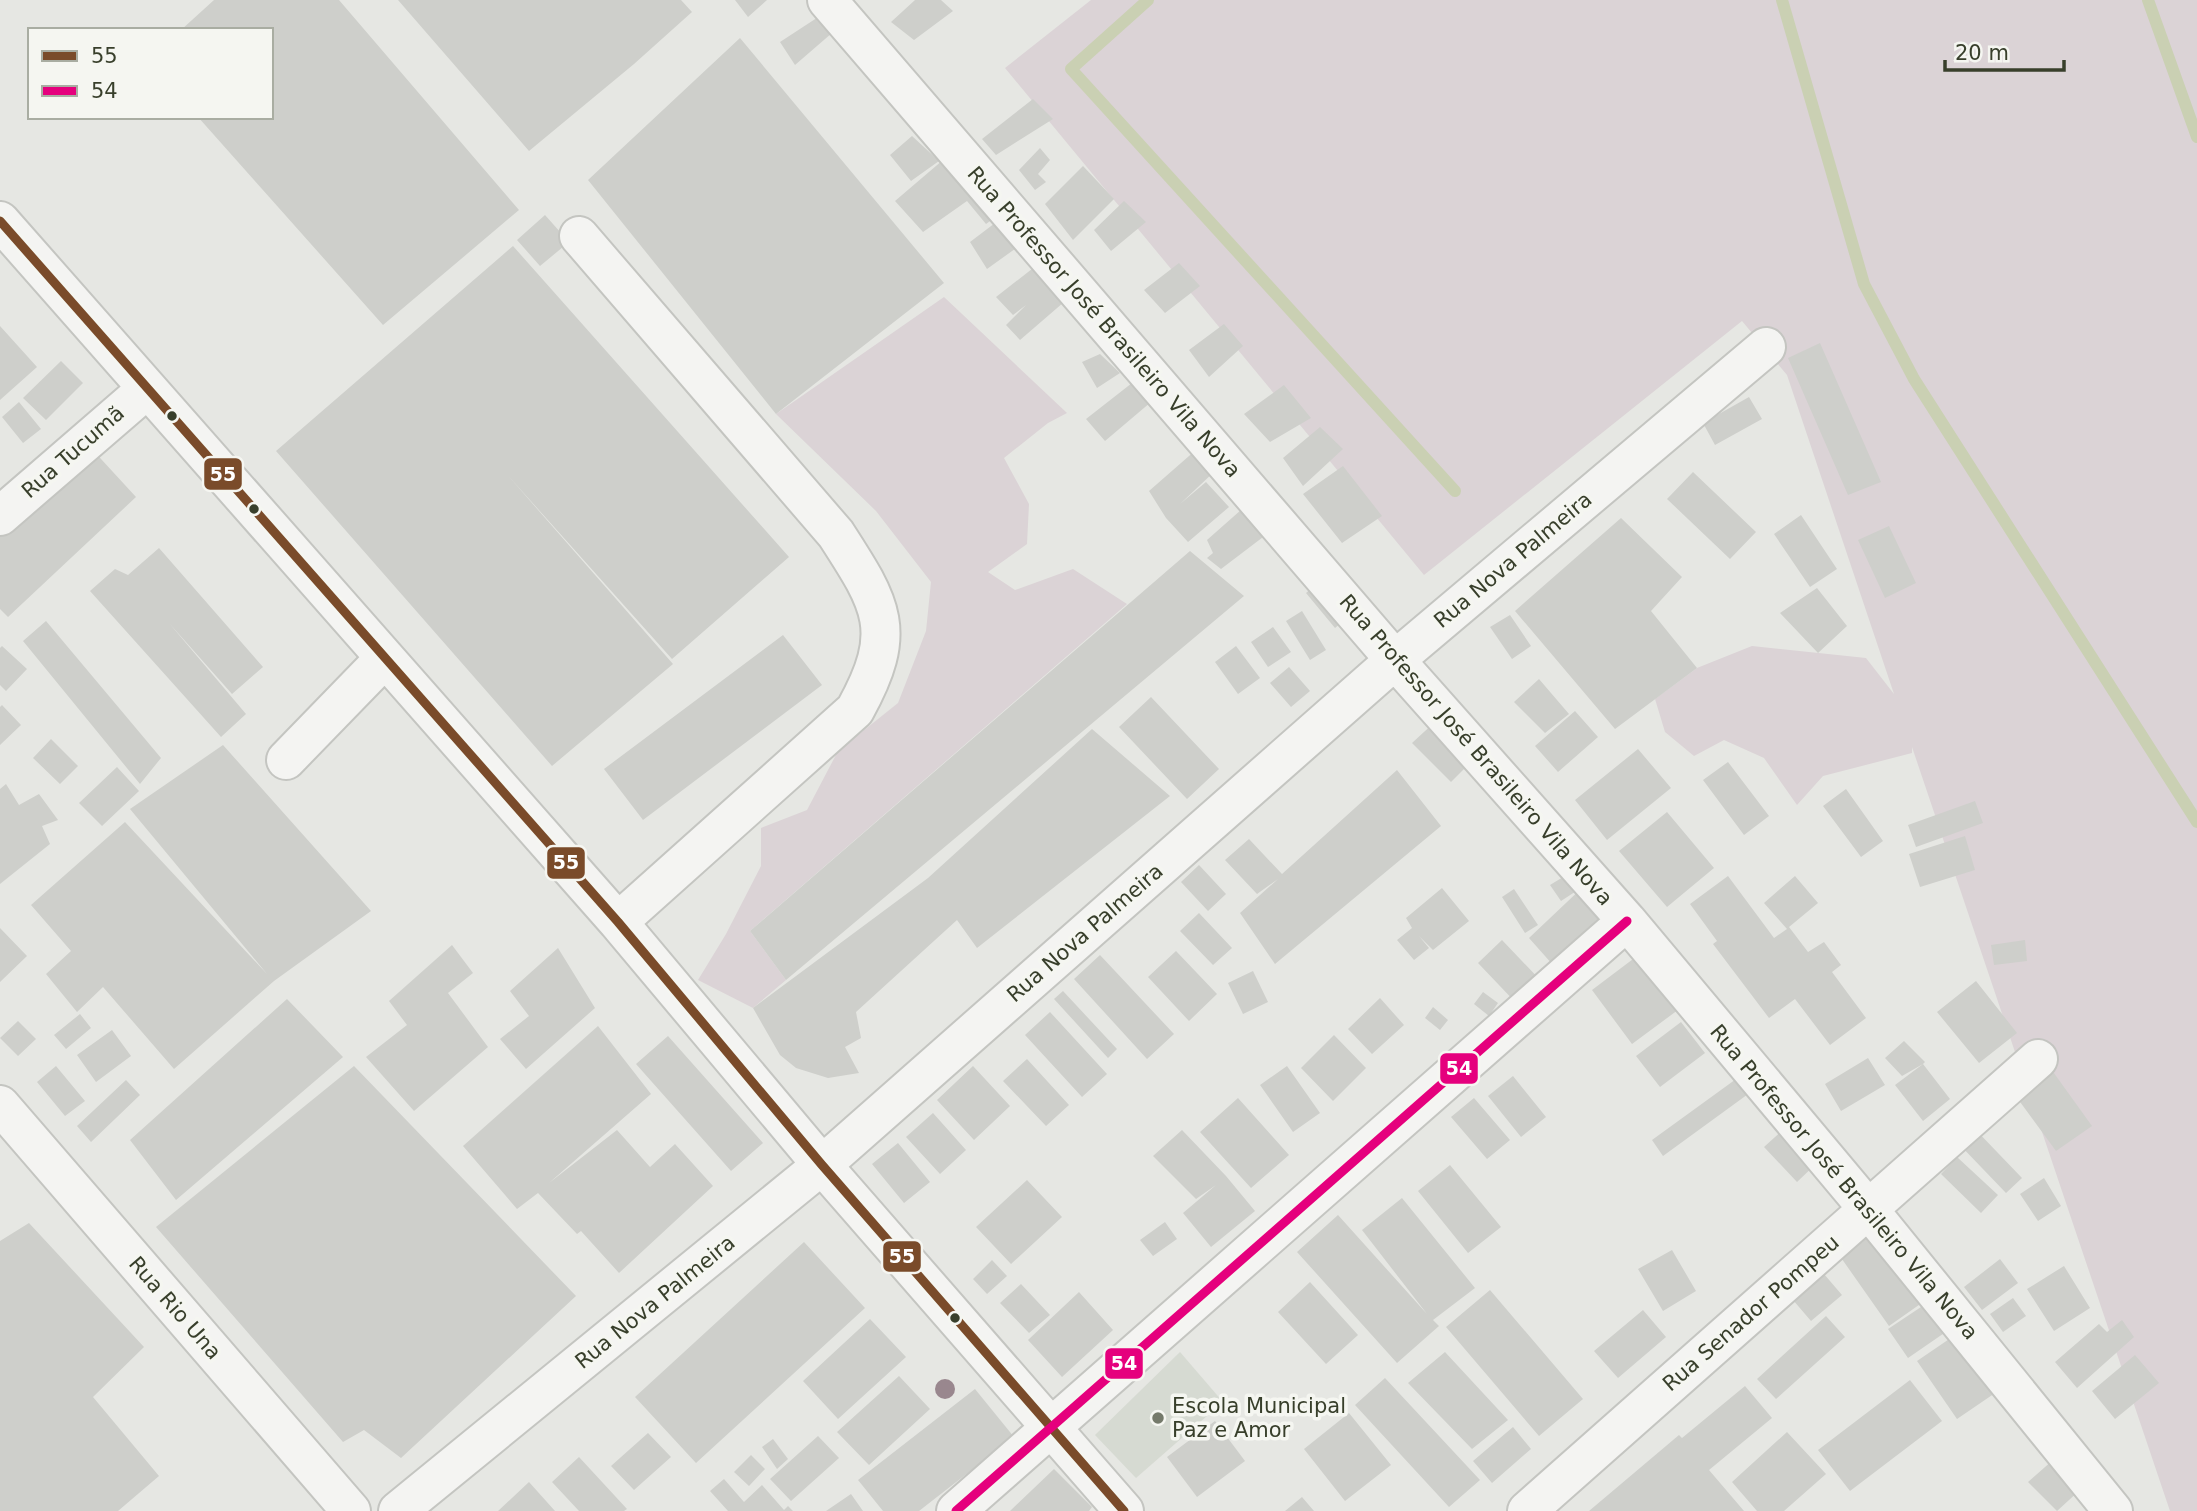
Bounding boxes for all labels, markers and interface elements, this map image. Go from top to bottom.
legend [28,28,273,119]
scale bar [1945,28,2064,72]
text: 20 m [1955,41,2009,65]
text: 55 [91,44,118,68]
text: 54 [91,79,118,103]
street label: Rua Professor José Brasileiro Vila Nova [963,162,1245,482]
street label: Rua Tucumã [17,401,129,503]
unlabelled marker [165,409,179,423]
line badge: 55 [203,457,243,491]
text: 55 [210,463,236,485]
street label: Rua Nova Palmeira [1429,487,1597,633]
unlabelled marker [247,502,261,516]
street label: Rua Professor José Brasileiro Vila Nova [1335,590,1617,910]
line badge: 55 [546,846,586,880]
text: 55 [553,851,579,873]
street label: Rua Nova Palmeira [1002,859,1168,1007]
street label: Rua Professor José Brasileiro Vila Nova [1705,1020,1983,1344]
line badge: 54 [1439,1052,1479,1085]
text: 54 [1446,1057,1472,1079]
street label: Rua Nova Palmeira [570,1230,740,1374]
street label: Rua Senador Pompeu [1658,1230,1844,1396]
line badge: 55 [882,1240,922,1273]
text: 55 [889,1245,915,1267]
street label: Rua Rio Una [124,1252,226,1364]
unlabelled marker [948,1311,962,1325]
line badge: 54 [1104,1347,1144,1380]
text: 54 [1111,1352,1137,1374]
place label: Escola Municipal Paz e Amor [1172,1394,1346,1442]
marker: Escola Municipal Paz e Amor [1150,1410,1166,1426]

